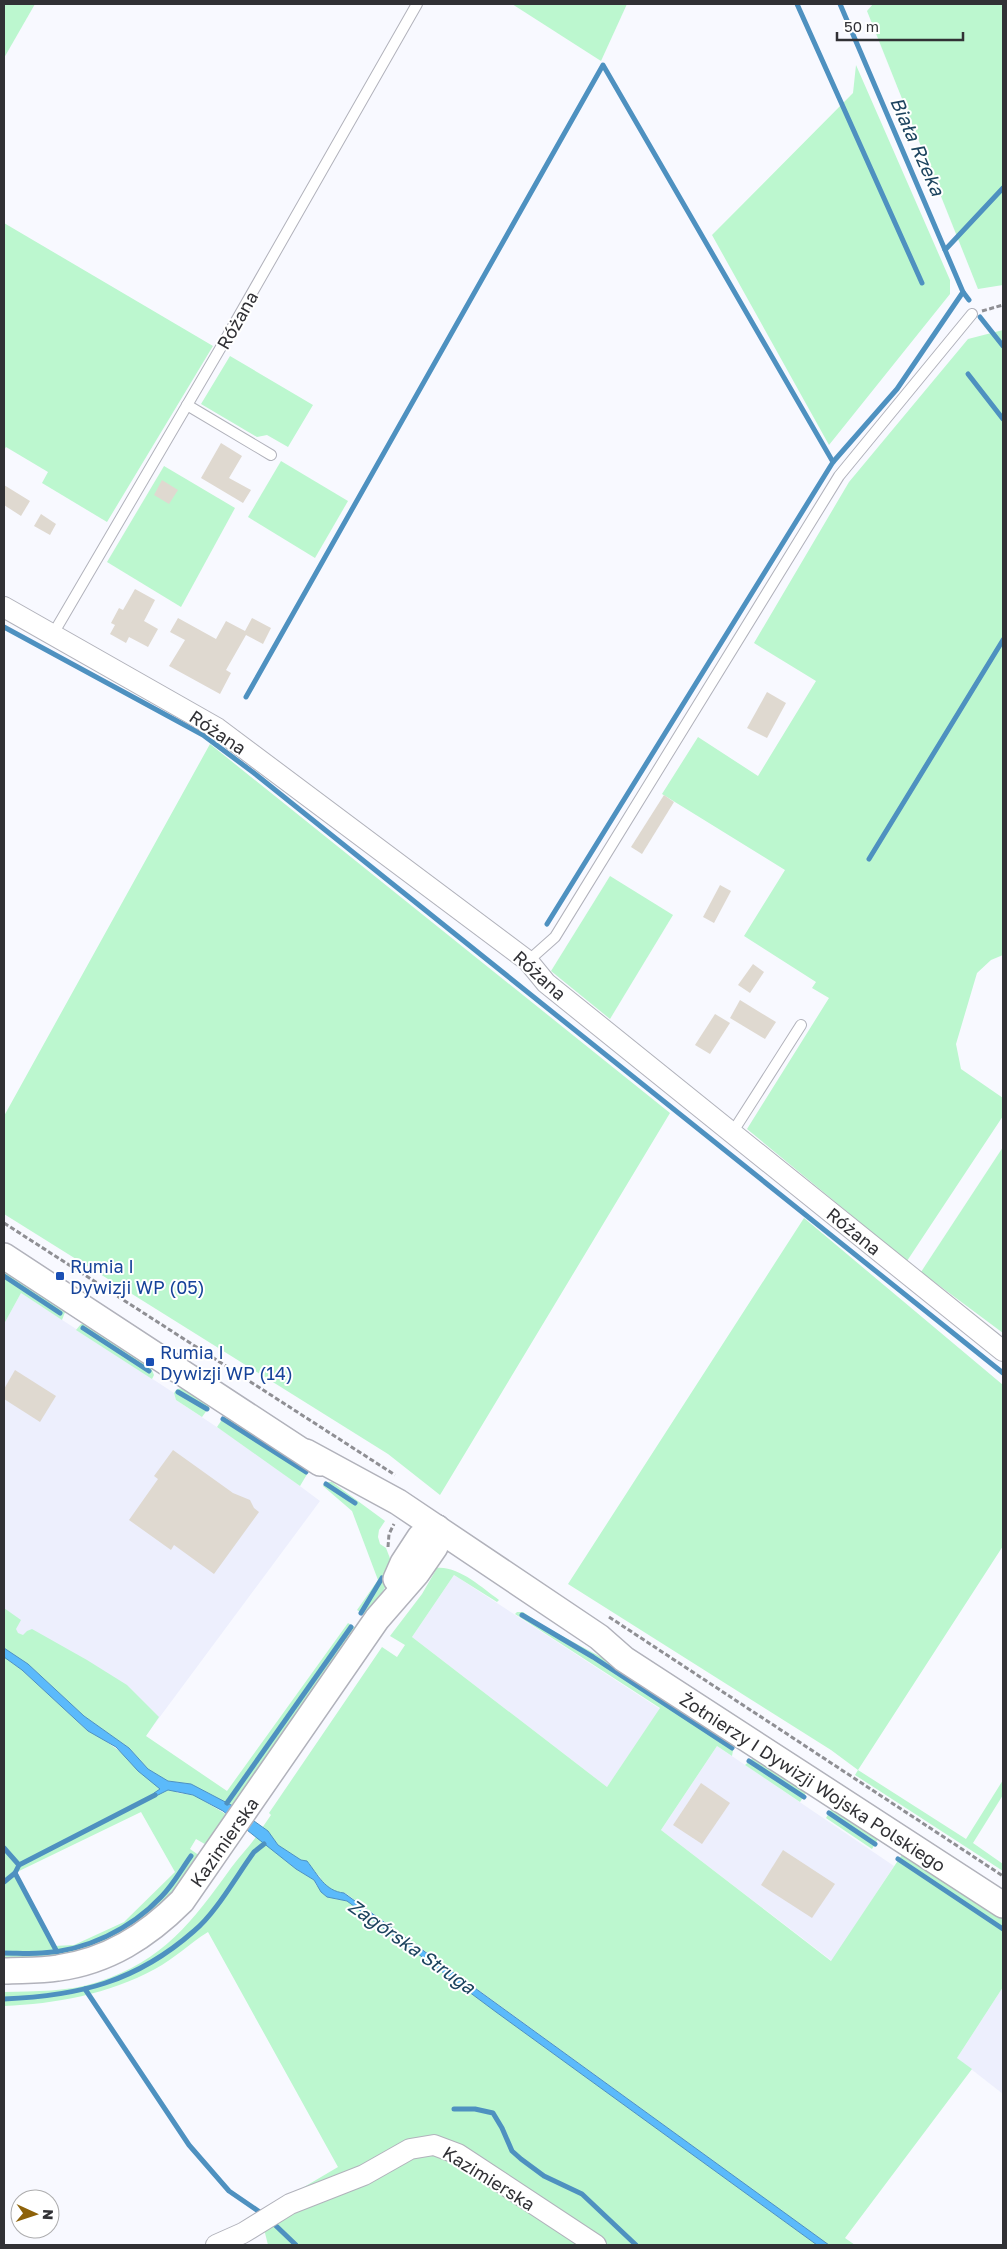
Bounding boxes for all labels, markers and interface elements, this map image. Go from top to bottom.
scale bar [837,10,963,42]
text: 50 m [844,17,879,35]
water label: Biała Rzeka [886,93,950,200]
street label: Różana [212,287,262,353]
street label: Różana [186,705,250,759]
street label: Różana [509,946,571,1004]
street label: Różana [822,1202,886,1260]
place label: Rumia I Dywizji WP (05) [70,1255,205,1298]
marker: Rumia I Dywizji WP (05) [54,1270,66,1282]
place label: Rumia I Dywizji WP (14) [160,1341,293,1384]
marker: Rumia I Dywizji WP (14) [144,1356,156,1368]
street label: Żołnierzy I Dywizji Wojska Polskiego [676,1688,950,1876]
street label: Kazimierska [185,1793,263,1891]
water label: Zagórska Struga [344,1894,481,1999]
street label: Kazimierska [439,2141,539,2215]
north arrow [10,2189,60,2239]
text: N [40,2209,57,2220]

